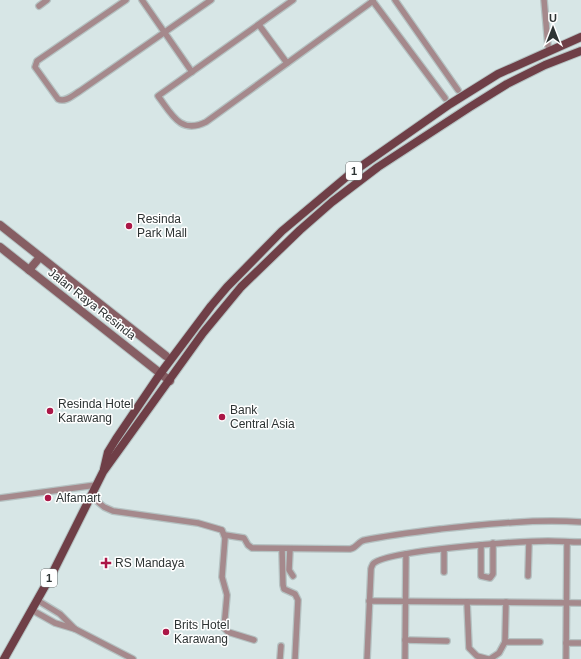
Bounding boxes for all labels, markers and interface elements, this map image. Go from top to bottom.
north arrow [533,8,573,48]
text: U [549,12,557,24]
road number: 1 [346,162,362,180]
place label: Resinda Park Mall [137,212,187,240]
marker: Resinda Park Mall [124,221,134,231]
street label: Jalan Raya Resinda [45,265,139,343]
place label: Resinda Hotel Karawang [58,397,133,425]
place label: Bank Central Asia [230,403,295,431]
marker: Resinda Hotel Karawang [45,406,55,416]
marker: Bank Central Asia [217,412,227,422]
place label: Alfamart [56,491,101,505]
marker: Alfamart [43,493,53,503]
place label: RS Mandaya [115,556,185,570]
marker: RS Mandaya [100,557,112,569]
road number: 1 [41,569,57,587]
place label: Brits Hotel Karawang [174,618,229,646]
marker: Brits Hotel Karawang [161,627,171,637]

